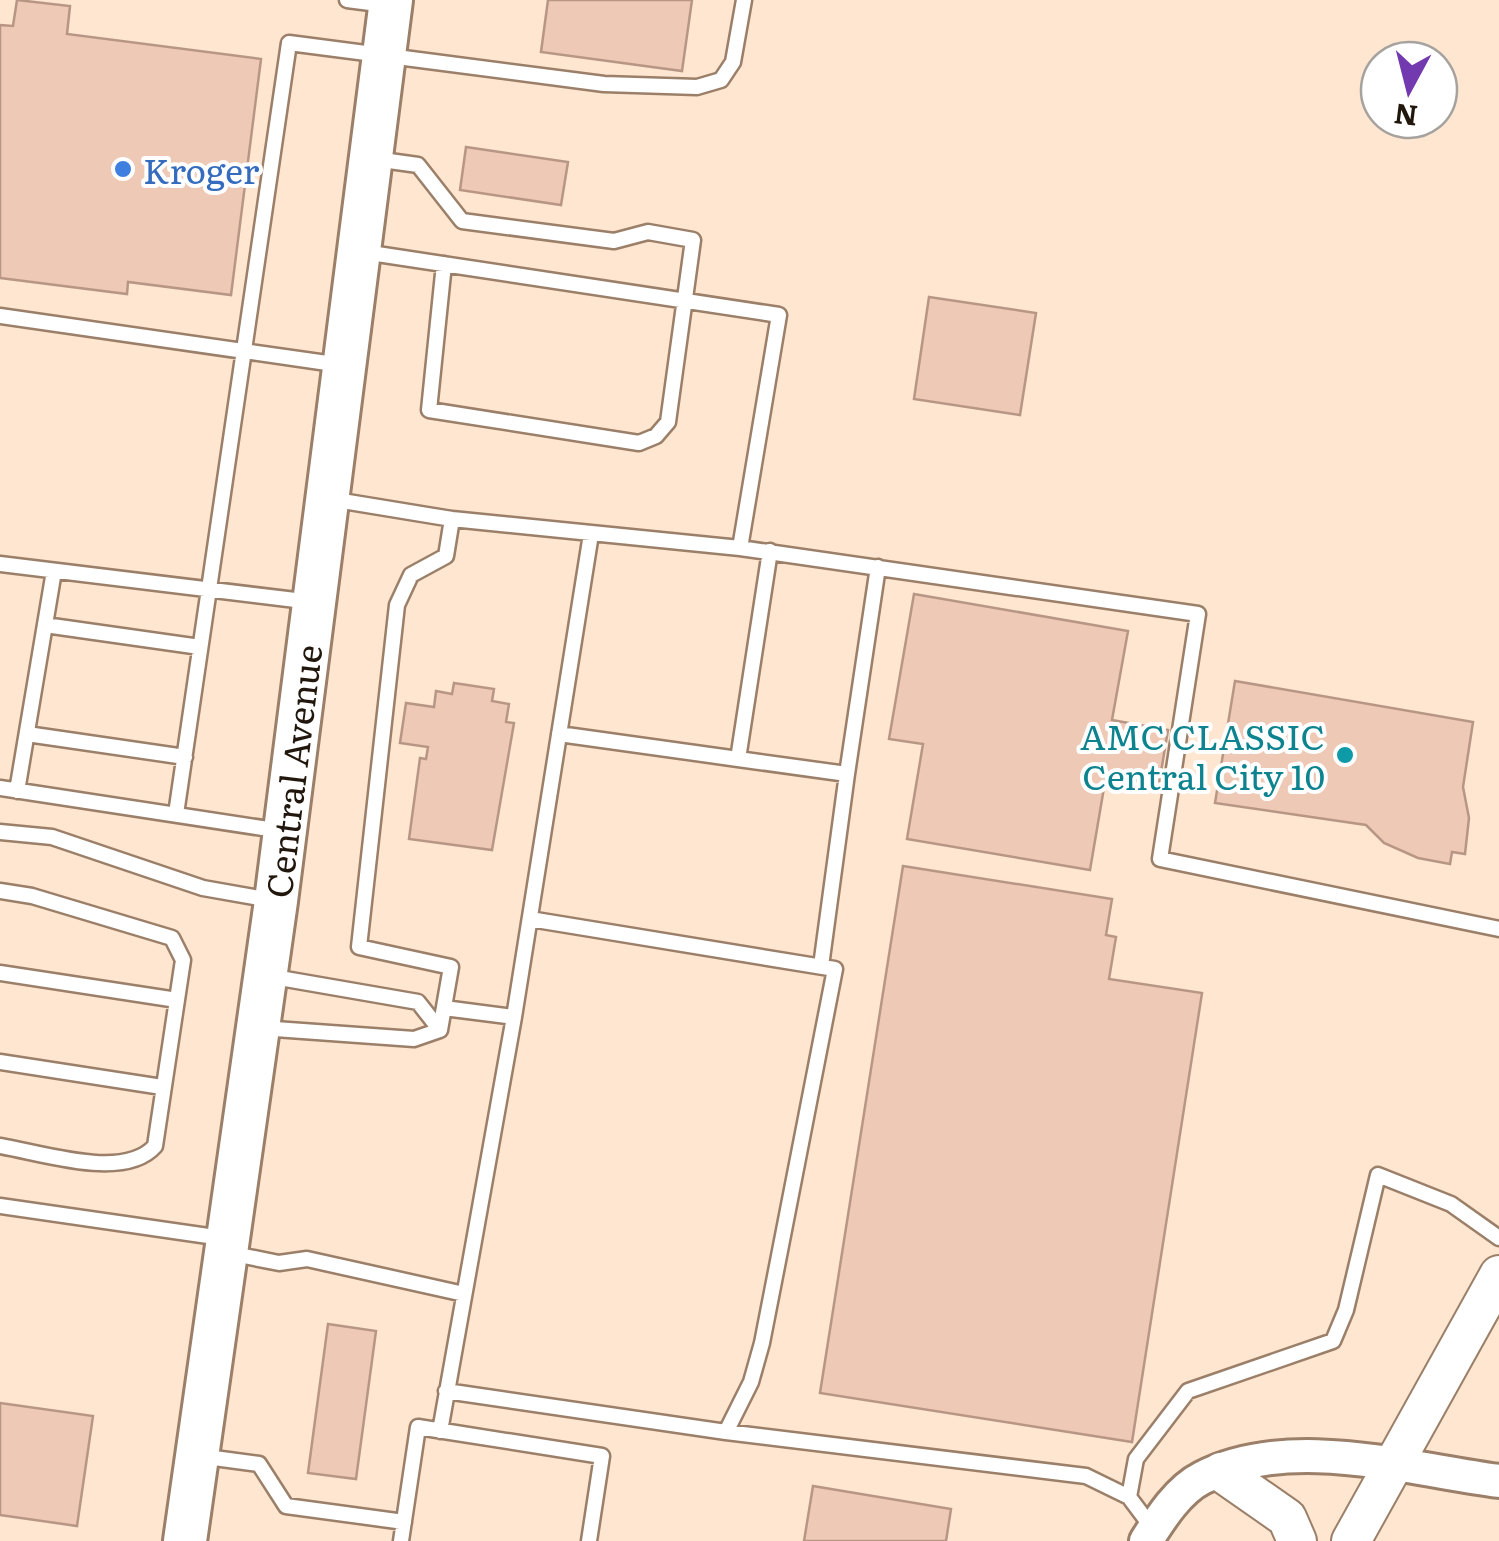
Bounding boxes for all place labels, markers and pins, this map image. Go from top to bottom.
place label: Kroger [143,143,260,195]
marker: Kroger [112,158,134,180]
place label: AMC CLASSIC Central City 10 [1080,709,1325,801]
marker: AMC CLASSIC Central City 10 [1334,744,1356,766]

